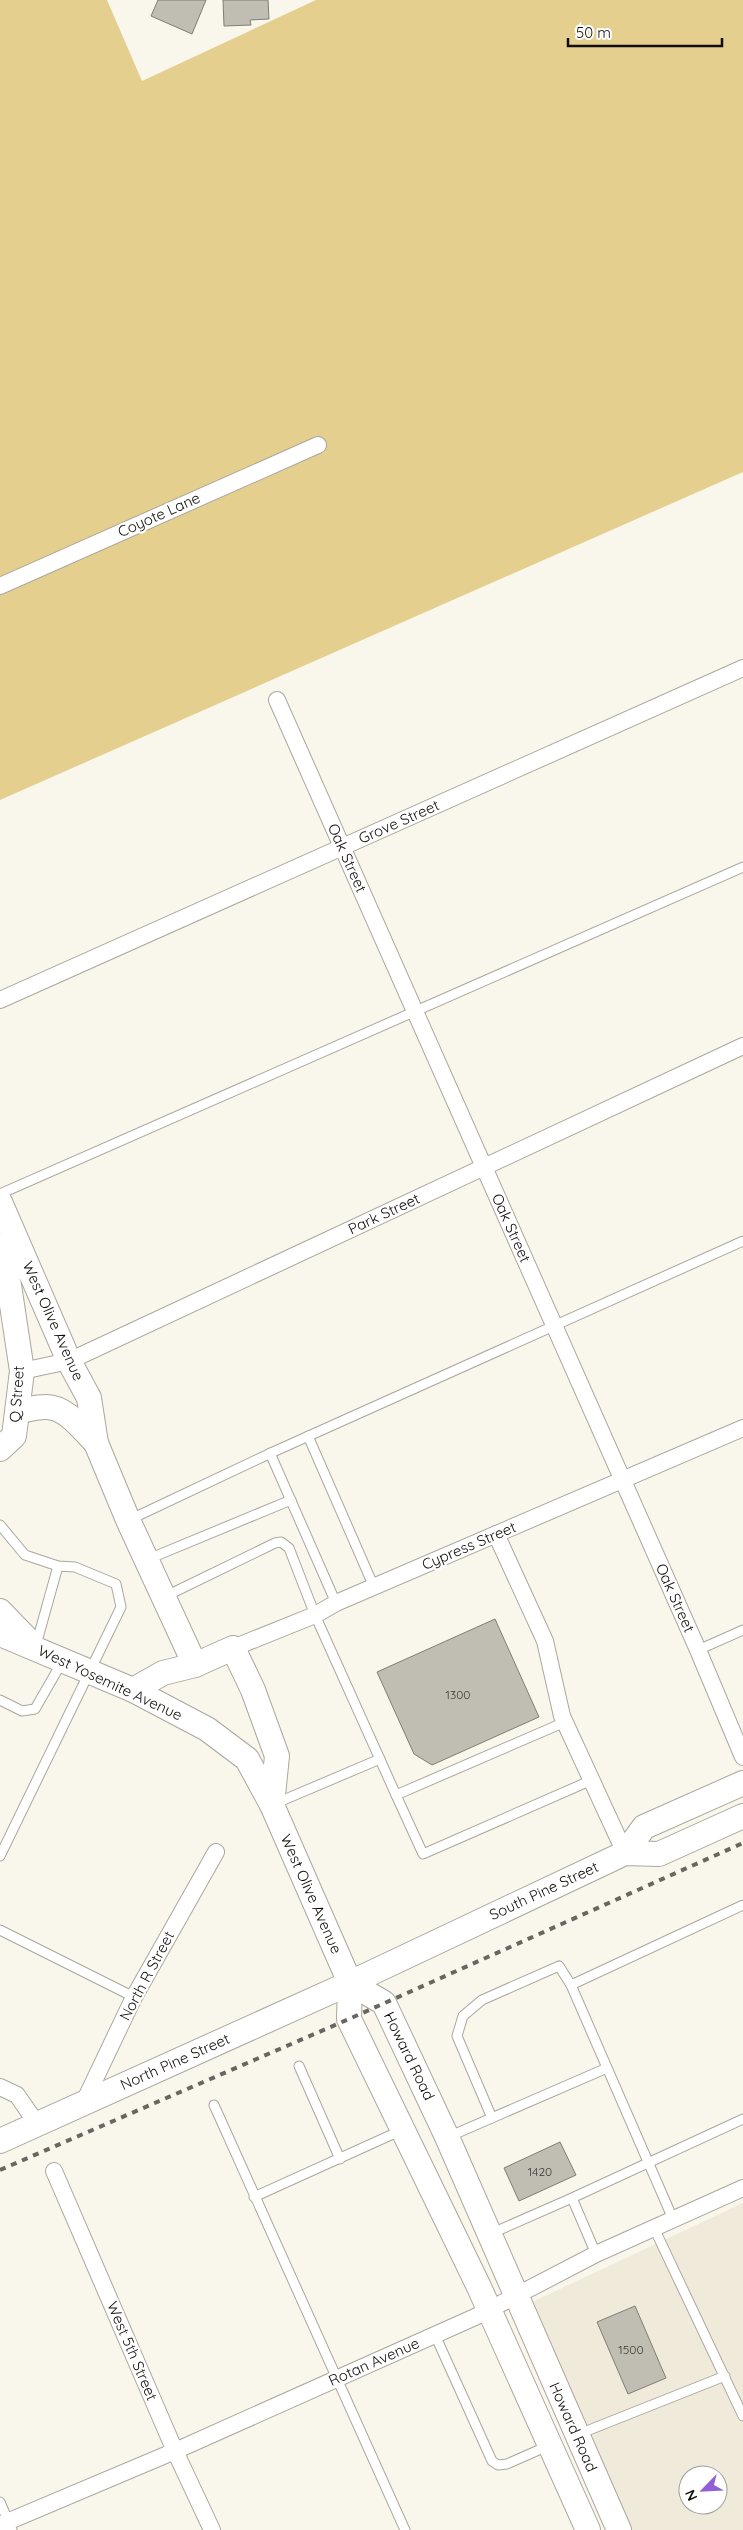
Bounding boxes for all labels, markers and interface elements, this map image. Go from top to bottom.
scale bar [568,15,722,47]
text: 50 m [576,23,611,42]
street label: Coyote Lane [115,488,203,541]
street label: Grove Street [356,795,442,848]
street label: Oak Street [324,820,371,895]
street label: Park Street [345,1189,423,1238]
street label: Oak Street [488,1190,535,1265]
street label: West Olive Avenue [19,1258,88,1384]
street label: Q Street [5,1365,28,1423]
street label: Cypress Street [419,1517,519,1574]
street label: Oak Street [652,1560,699,1635]
street label: West Yosemite Avenue [35,1641,185,1724]
house number: 1300 [445,1687,471,1702]
street label: West Olive Avenue [277,1831,346,1957]
street label: South Pine Street [486,1857,601,1924]
street label: North R Street [115,1928,178,2024]
street label: Howard Road [380,2008,439,2103]
street label: North Pine Street [117,2029,232,2094]
house number: 1420 [528,2164,552,2179]
street label: West 5th Street [103,2298,162,2403]
street label: Rotan Avenue [325,2333,422,2390]
house number: 1500 [618,2342,644,2357]
street label: Howard Road [545,2379,602,2475]
north arrow [678,2465,728,2515]
text: N [681,2487,701,2504]

